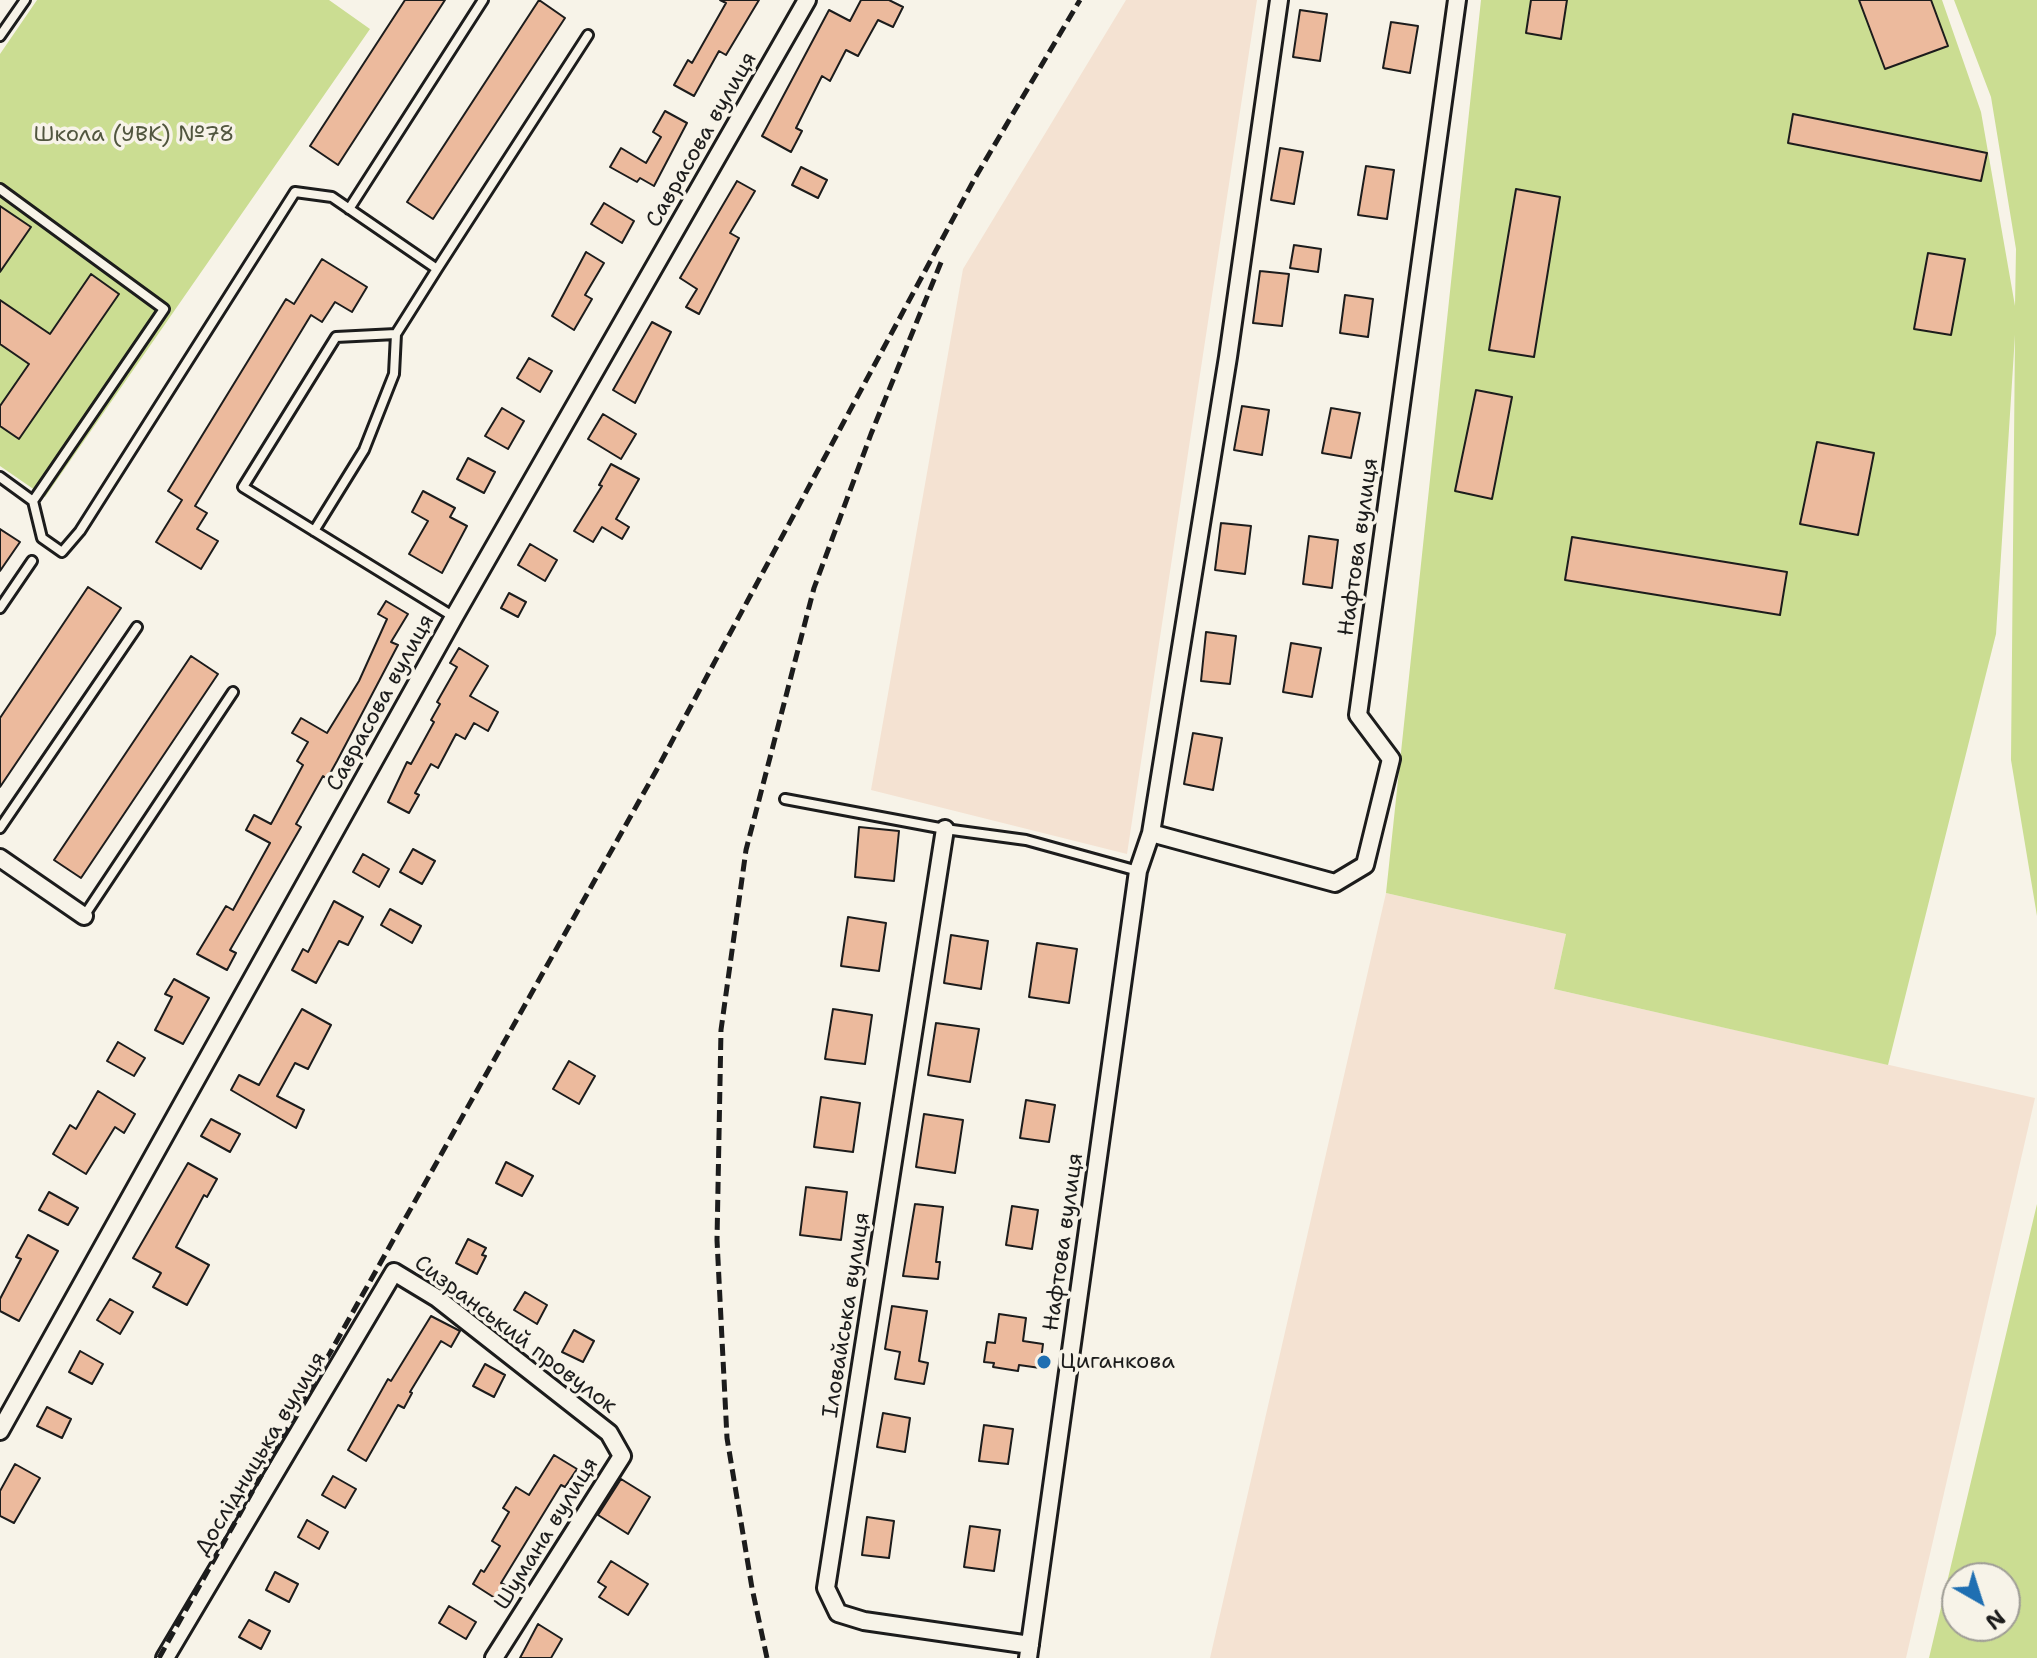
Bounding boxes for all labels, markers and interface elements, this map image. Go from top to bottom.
street label: Саврасова вулиця [641,48,763,232]
park label: Школа (УВК) №78 [33,122,235,148]
street label: Нафтова вулиця [1333,456,1385,638]
street label: Саврасова вулиця [321,610,441,796]
street label: Нафтова вулиця [1038,1151,1090,1333]
street label: Іловайська вулиця [818,1210,876,1420]
street label: Сизранський провулок [408,1250,622,1420]
street label: Дослідницька вулиця [190,1347,332,1561]
place label: Циганкова [1060,1349,1175,1375]
marker: Циганкова [1035,1353,1053,1371]
street label: Шумана вулиця [489,1453,605,1615]
north arrow [1941,1562,2021,1642]
text: N [1979,1603,2011,1636]

